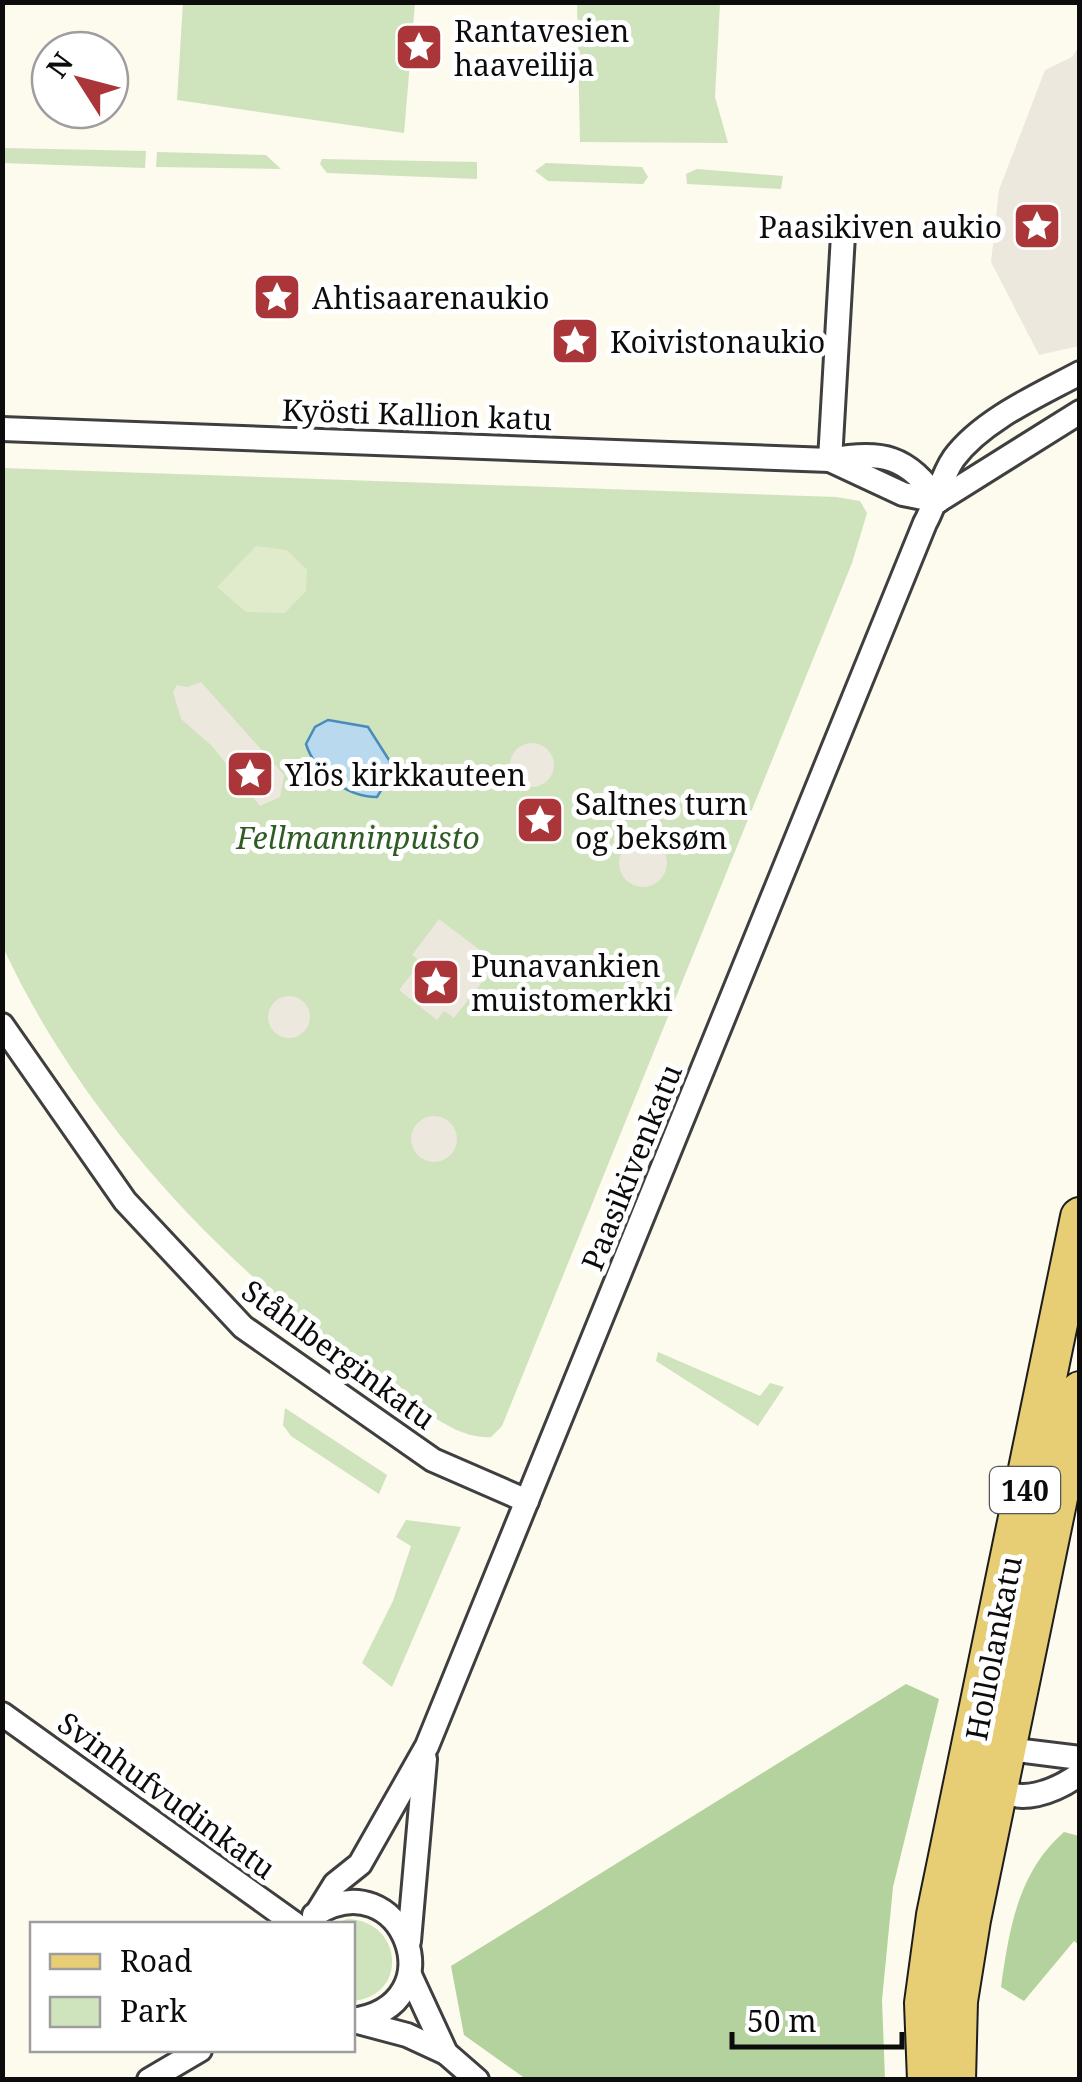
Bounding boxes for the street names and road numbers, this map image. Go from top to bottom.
street label: Kyösti Kallion katu [281,389,553,439]
street label: Paasikivenkatu [571,1058,691,1276]
street label: Ståhlberginkatu [234,1270,444,1438]
road number: 140 [990,1467,1060,1513]
street label: Hollolankatu [955,1552,1031,1744]
street label: Svinhufvudinkatu [50,1702,284,1888]

